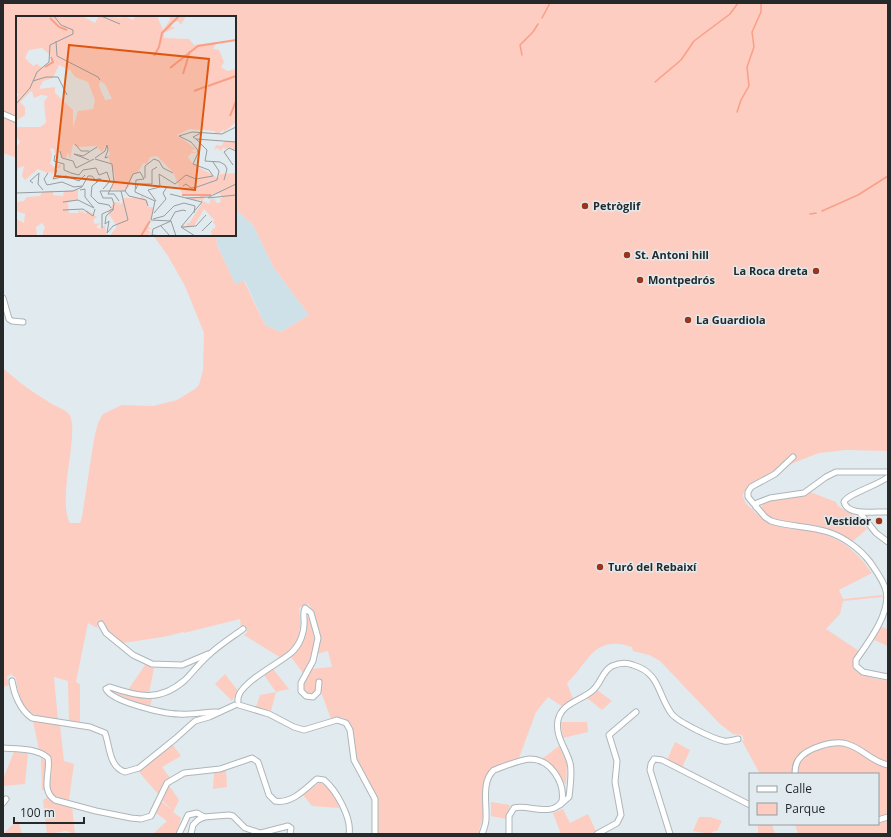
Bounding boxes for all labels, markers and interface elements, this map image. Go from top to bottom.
inset map [16,16,236,236]
place label: Petròglif [593,198,641,213]
marker: Petròglif [580,201,590,211]
place label: St. Antoni hill [635,247,709,262]
marker: St. Antoni hill [622,250,632,260]
place label: La Roca dreta [733,263,808,278]
marker: La Roca dreta [811,266,821,276]
place label: Montpedrós [648,272,715,287]
marker: Montpedrós [635,275,645,285]
place label: La Guardiola [696,312,766,327]
marker: La Guardiola [683,315,693,325]
place label: Vestidor [825,513,871,528]
marker: Vestidor [874,516,884,526]
place label: Turó del Rebaixí [608,559,697,574]
marker: Turó del Rebaixí [595,562,605,572]
legend [749,773,879,825]
text: Calle [785,780,812,797]
scale bar [14,799,84,825]
text: Parque [785,800,825,817]
text: 100 m [20,804,55,821]

